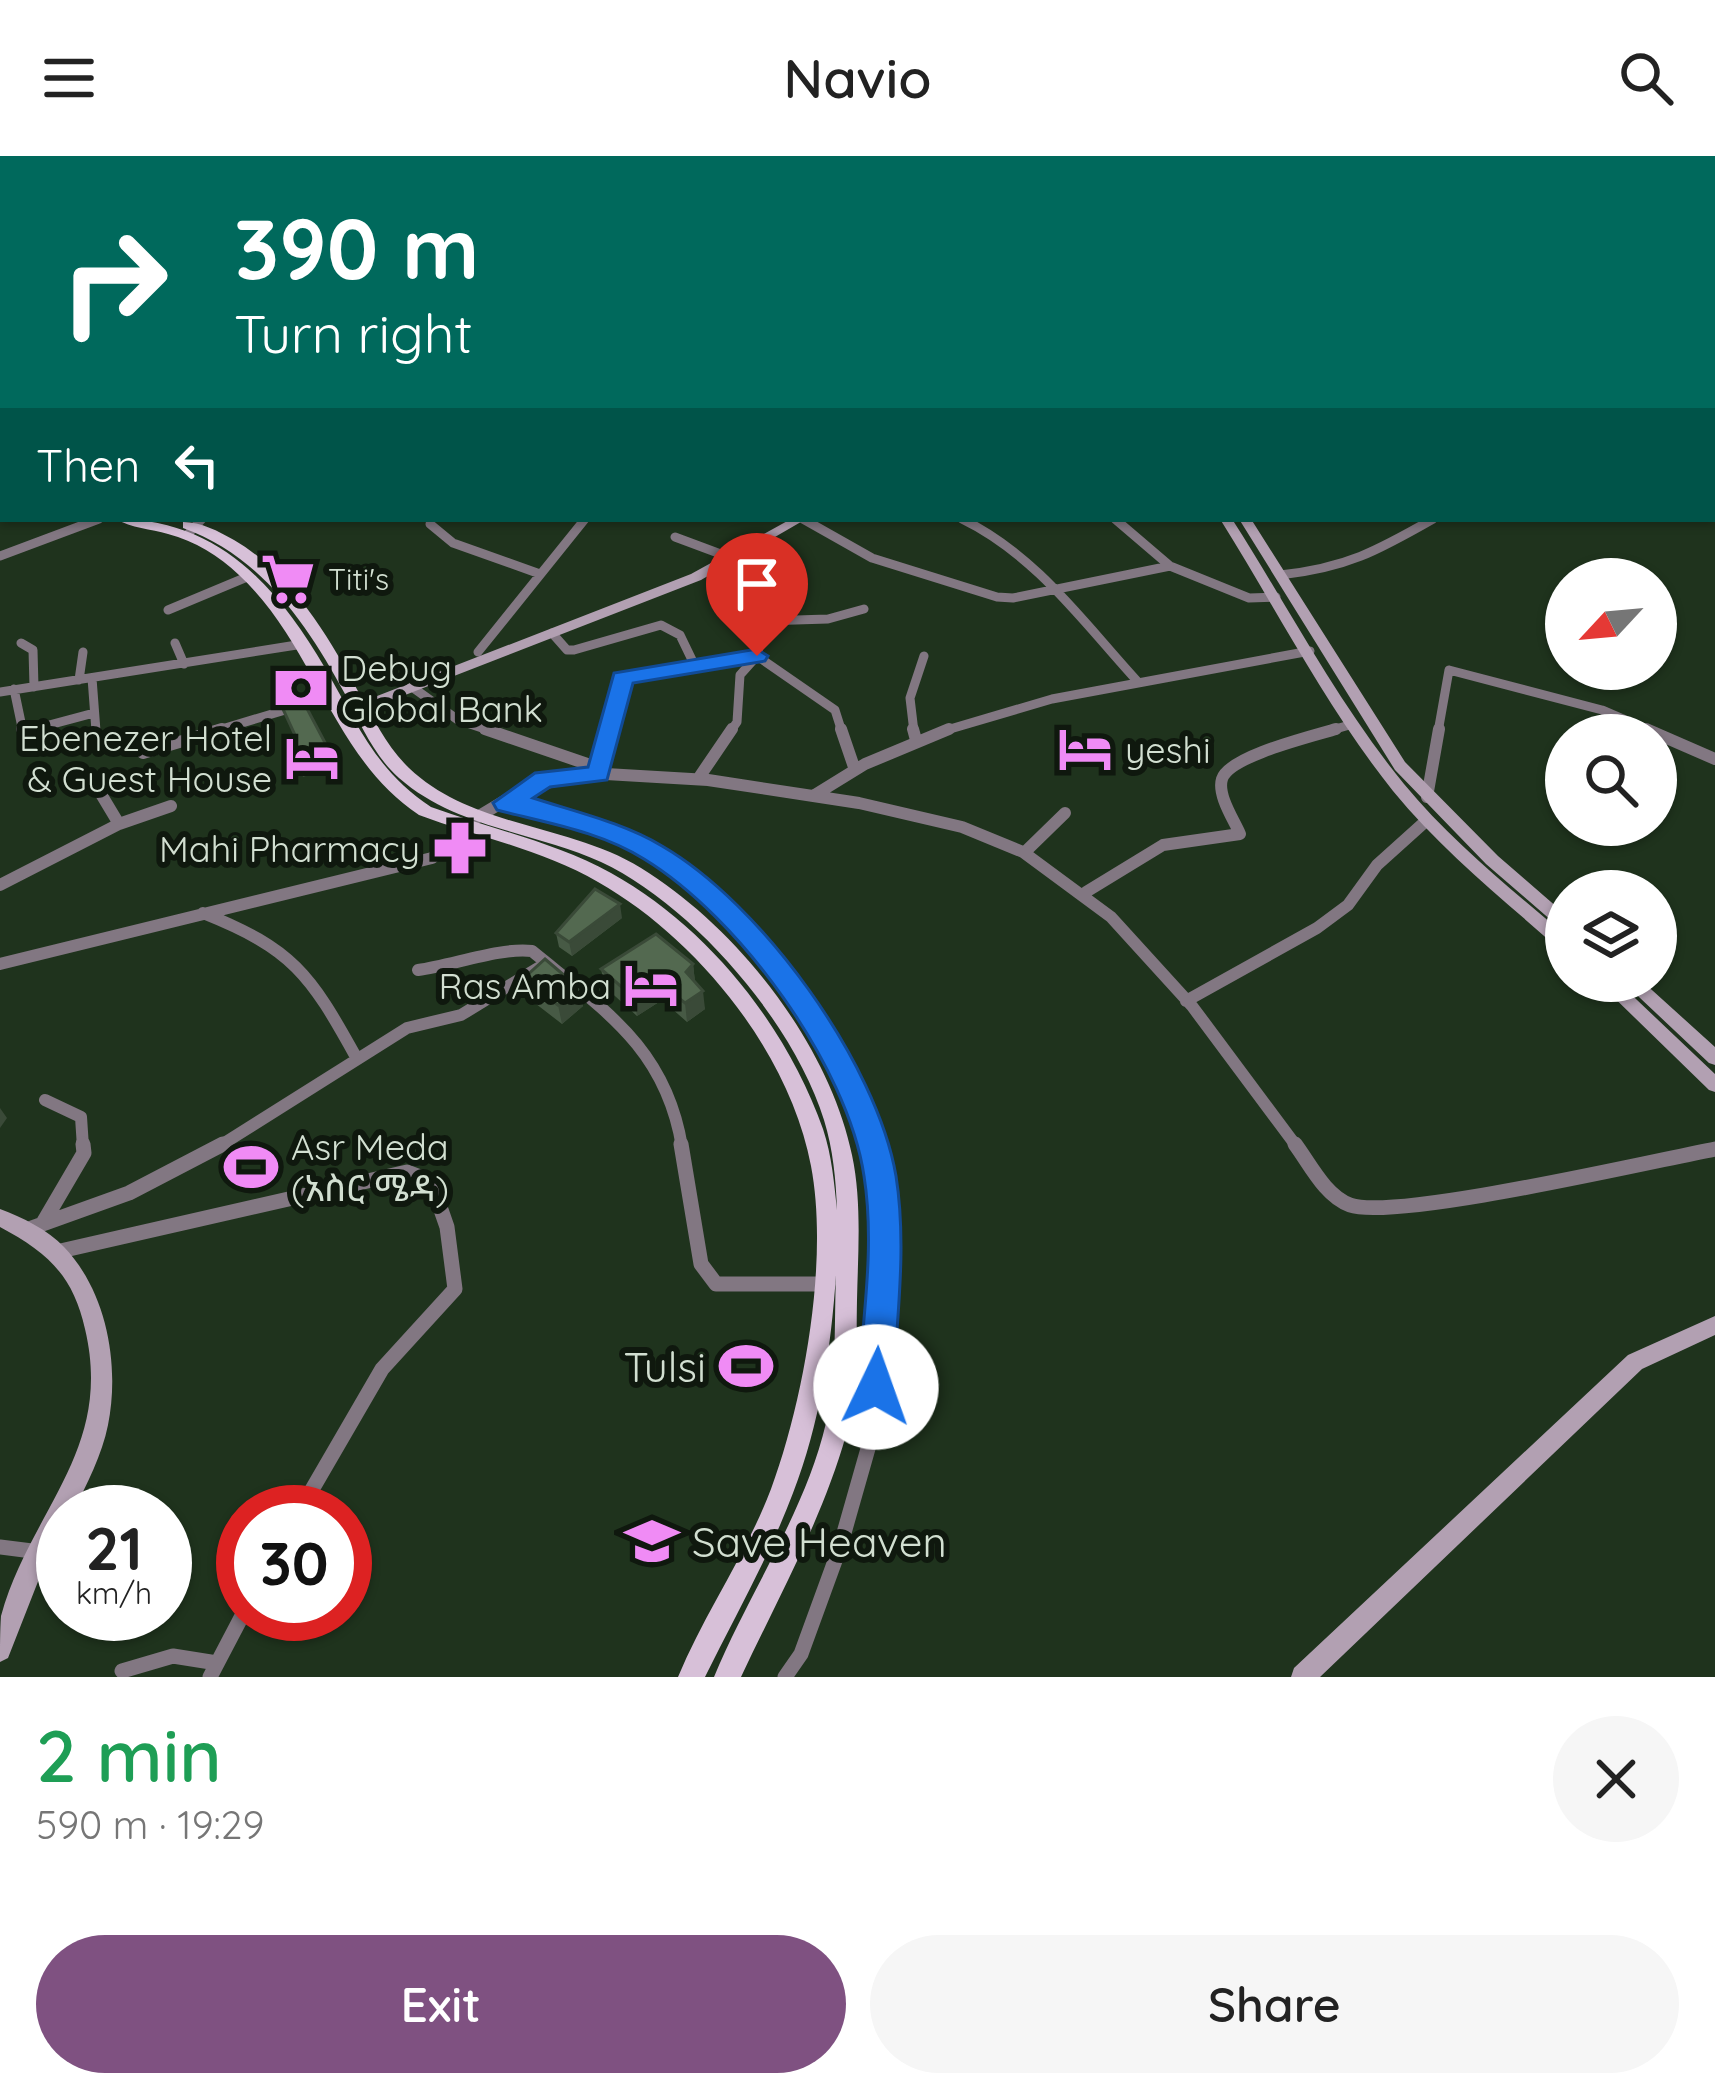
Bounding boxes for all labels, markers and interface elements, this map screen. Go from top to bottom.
text: Navio [784,44,931,112]
icon: menu [36,45,102,111]
icon: search [1613,45,1679,111]
text: 390 m [234,195,479,300]
icon: right [36,204,192,360]
text: Turn right [234,299,473,367]
icon: left [164,432,230,498]
text: Then [36,437,140,493]
pin [706,533,808,656]
supermarket icon: Titi's [259,550,317,608]
icon: arrive [724,551,790,617]
north arrow [1545,558,1677,690]
map controls [1545,558,1677,1002]
place label: Titi's [328,560,389,598]
place label: Debug Global Bank [341,645,543,731]
bank icon: Debug Global Bank [272,659,330,717]
button: search [1545,714,1677,846]
place label: Ebenezer Hotel & Guest House [19,715,272,801]
hotel icon: yeshi [1056,720,1114,778]
place label: yeshi [1125,727,1211,772]
hotel icon: Ebenezer Hotel & Guest House [283,729,341,787]
pharmacy icon: Mahi Pharmacy [431,819,489,877]
place label: Mahi Pharmacy [159,826,420,871]
button: layers [1545,870,1677,1002]
hotel icon: Ras Amba [622,956,680,1014]
place label: Ras Amba [438,963,611,1008]
place label: Asr Meda (አስር ሜዳ) [291,1124,449,1210]
sports icon: Asr Meda (አስር ሜዳ) [222,1138,280,1196]
position arrow [813,1324,939,1450]
sports icon: Tulsi [717,1337,775,1395]
place label: Tulsi [623,1340,706,1393]
speed limit sign: 30 [216,1485,372,1641]
text: 21 [85,1510,143,1585]
school or university icon: Save Heaven [623,1512,681,1570]
place label: Save Heaven [692,1515,947,1568]
text: km/h [76,1574,152,1612]
text: 2 min [36,1710,222,1800]
button: close [1553,1716,1679,1842]
text: 590 m · 19:29 [36,1800,264,1849]
button: Exit [36,1935,846,2073]
button: Share [870,1935,1679,2073]

